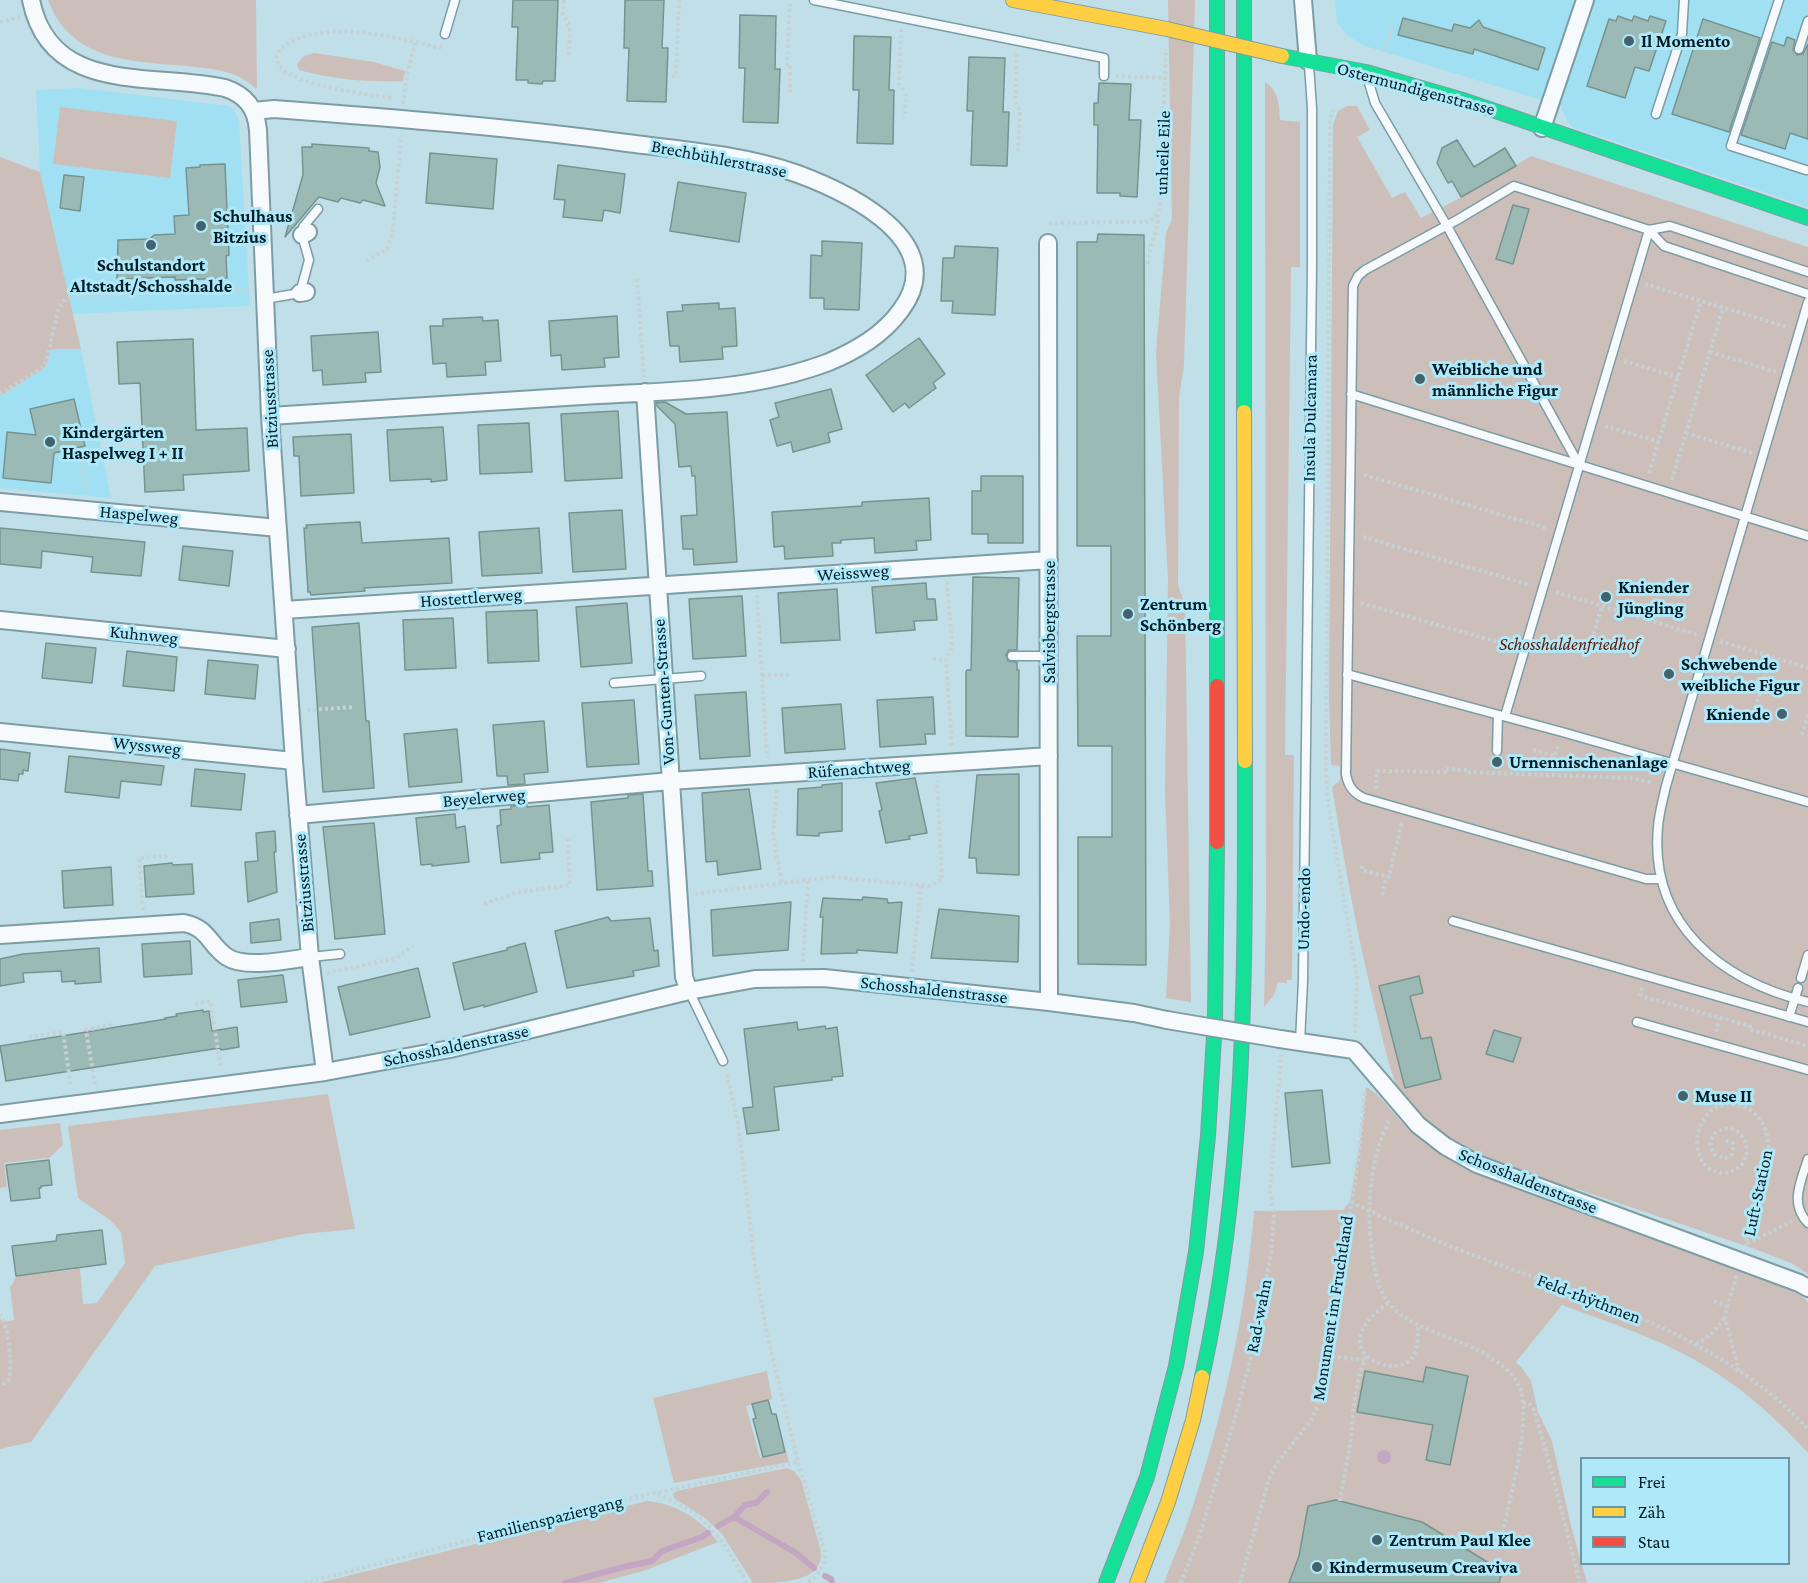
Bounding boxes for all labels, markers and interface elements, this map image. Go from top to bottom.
place label: Il Momento [1641,30,1730,52]
marker: Il Momento [1622,34,1636,48]
street label: Ostermundigenstrasse [1335,58,1497,120]
street label: unheile Eile [1151,110,1175,196]
street label: Brechbühlerstrasse [649,135,789,183]
place label: Schulhaus Bitzius [213,205,292,248]
marker: Schulhaus Bitzius [194,219,208,233]
marker: Schulstandort Altstadt/Schosshalde [144,238,158,252]
place label: Schulstandort Altstadt/Schosshalde [70,254,232,296]
street label: Bitziusstrasse [257,349,283,449]
street label: Insula Dulcamara [1298,354,1322,482]
place label: Weibliche und männliche Figur [1432,358,1558,400]
marker: Weibliche und männliche Figur [1413,372,1427,386]
place label: Kindergärten Haspelweg I + II [62,421,184,464]
marker: Kindergärten Haspelweg I + II [43,435,57,449]
street label: Haspelweg [99,501,179,529]
street label: Weissweg [816,560,890,586]
street label: Salvisbergstrasse [1038,561,1060,683]
place label: Kniender Jüngling [1618,576,1689,618]
street label: Hostettlerweg [419,584,523,612]
marker: Kniender Jüngling [1599,590,1613,604]
place label: Zentrum Schönberg [1140,593,1221,636]
marker: Zentrum Schönberg [1121,607,1135,621]
street label: Von-Gunten-Strasse [648,618,680,766]
street label: Kuhnweg [109,621,179,649]
park label: Schosshaldenfriedhof [1499,633,1639,655]
place label: Schwebende weibliche Figur [1681,653,1800,696]
marker: Schwebende weibliche Figur [1662,667,1676,681]
place label: Kniende [1706,703,1770,725]
marker: Kniende [1775,707,1789,721]
street label: Wyssweg [112,732,182,760]
place label: Urnennischenanlage [1509,751,1668,773]
street label: Rüfenachtweg [807,755,911,783]
marker: Urnennischenanlage [1490,755,1504,769]
street label: Beyelerweg [442,784,526,812]
street label: Bitziusstrasse [289,833,319,933]
street label: Undo-endo [1292,867,1316,951]
street label: Schosshaldenstrasse [859,972,1009,1008]
street label: Schosshaldenstrasse [381,1020,531,1072]
place label: Muse II [1695,1085,1752,1107]
marker: Muse II [1676,1089,1690,1103]
street label: Schosshaldenstrasse [1455,1143,1601,1219]
street label: Luft-Station [1738,1148,1778,1238]
street label: Monument im Fruchtland [1308,1214,1358,1402]
street label: Feld-rhÿthmen [1534,1269,1644,1329]
street label: Rad-wahn [1241,1277,1277,1355]
legend [1580,1457,1790,1565]
text: Frei [1638,1472,1665,1492]
street label: Familienspaziergang [475,1490,625,1548]
text: Zäh [1638,1502,1665,1522]
place label: Zentrum Paul Klee [1389,1529,1531,1551]
text: Stau [1638,1532,1670,1552]
marker: Zentrum Paul Klee [1370,1533,1384,1547]
place label: Kindermuseum Creaviva [1329,1556,1518,1578]
marker: Kindermuseum Creaviva [1310,1560,1324,1574]

